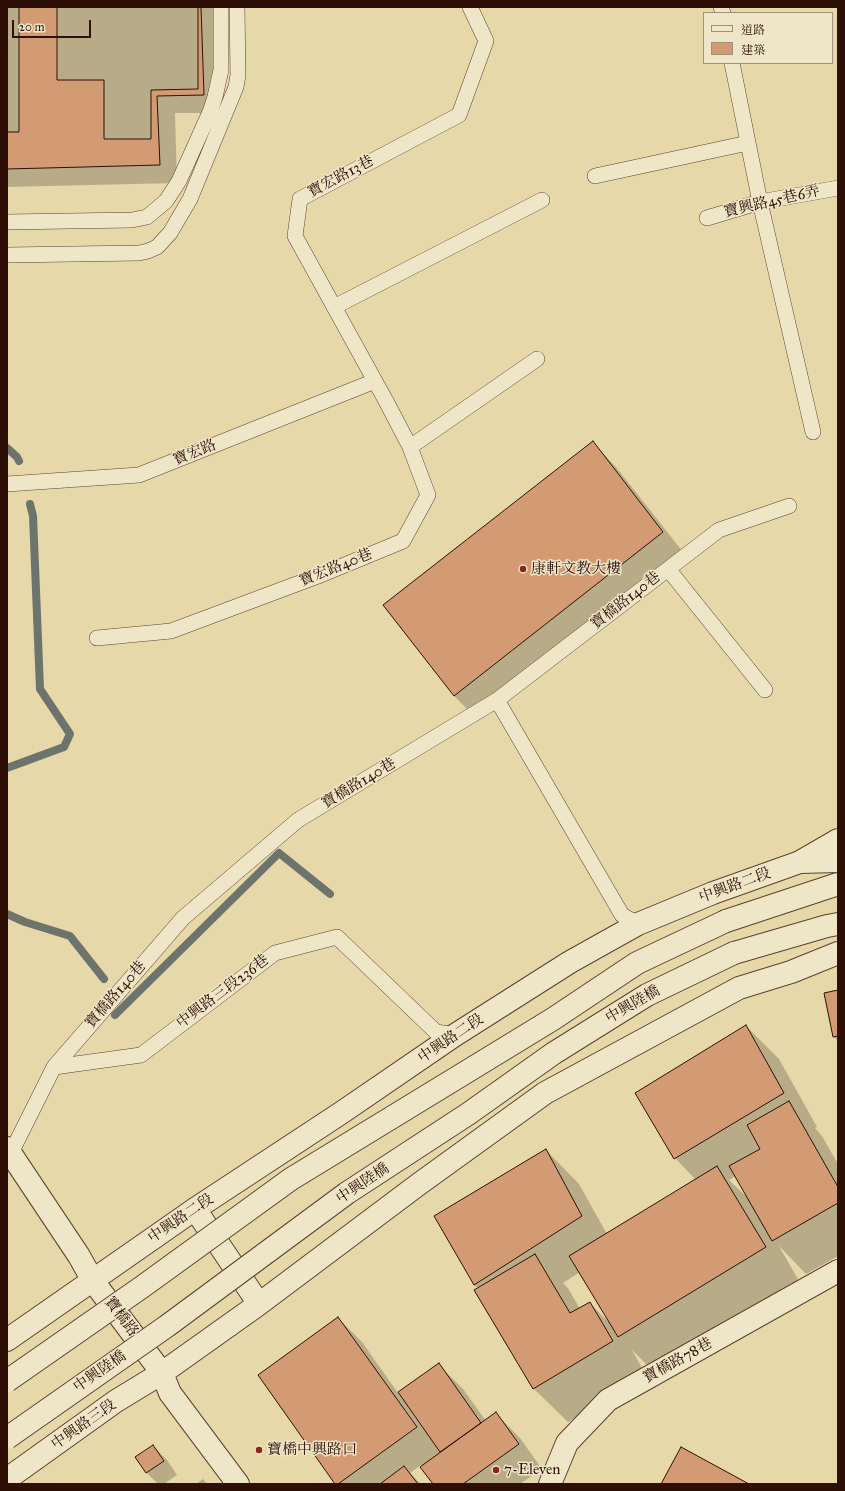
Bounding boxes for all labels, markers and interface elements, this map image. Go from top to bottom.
scale bar [14,12,93,38]
legend [703,12,833,64]
text: 20 m [19,20,45,34]
text: 道路 [741,23,765,37]
text: 建築 [741,43,765,57]
street label: 寶宏路13巷 [305,152,377,202]
street label: 寶興路45巷6弄 [722,182,822,222]
street label: 寶宏路 [171,436,219,470]
street label: 寶宏路40巷 [297,545,375,591]
place label: 康軒文教大樓 [531,560,621,578]
marker: 康軒文教大樓 [518,564,528,574]
street label: 寶橋路140巷 [588,568,664,634]
street label: 寶橋路140巷 [319,755,399,813]
street label: 中興路二段 [697,865,773,907]
street label: 中興路三段236巷 [173,951,273,1033]
street label: 寶橋路140巷 [82,958,150,1032]
street label: 中興陸橋 [603,982,663,1028]
street label: 中興路二段 [415,1011,487,1067]
street label: 中興陸橋 [333,1160,393,1208]
street label: 中興路二段 [145,1191,217,1247]
street label: 寶橋路 [100,1294,142,1340]
street label: 寶橋路78巷 [640,1335,716,1387]
street label: 中興陸橋 [70,1347,130,1397]
street label: 中興路三段 [48,1396,120,1454]
place label: 寶橋中興路口 [267,1441,357,1459]
marker: 寶橋中興路口 [254,1445,264,1455]
place label: 7-Eleven [504,1461,560,1479]
marker: 7-Eleven [491,1465,501,1475]

